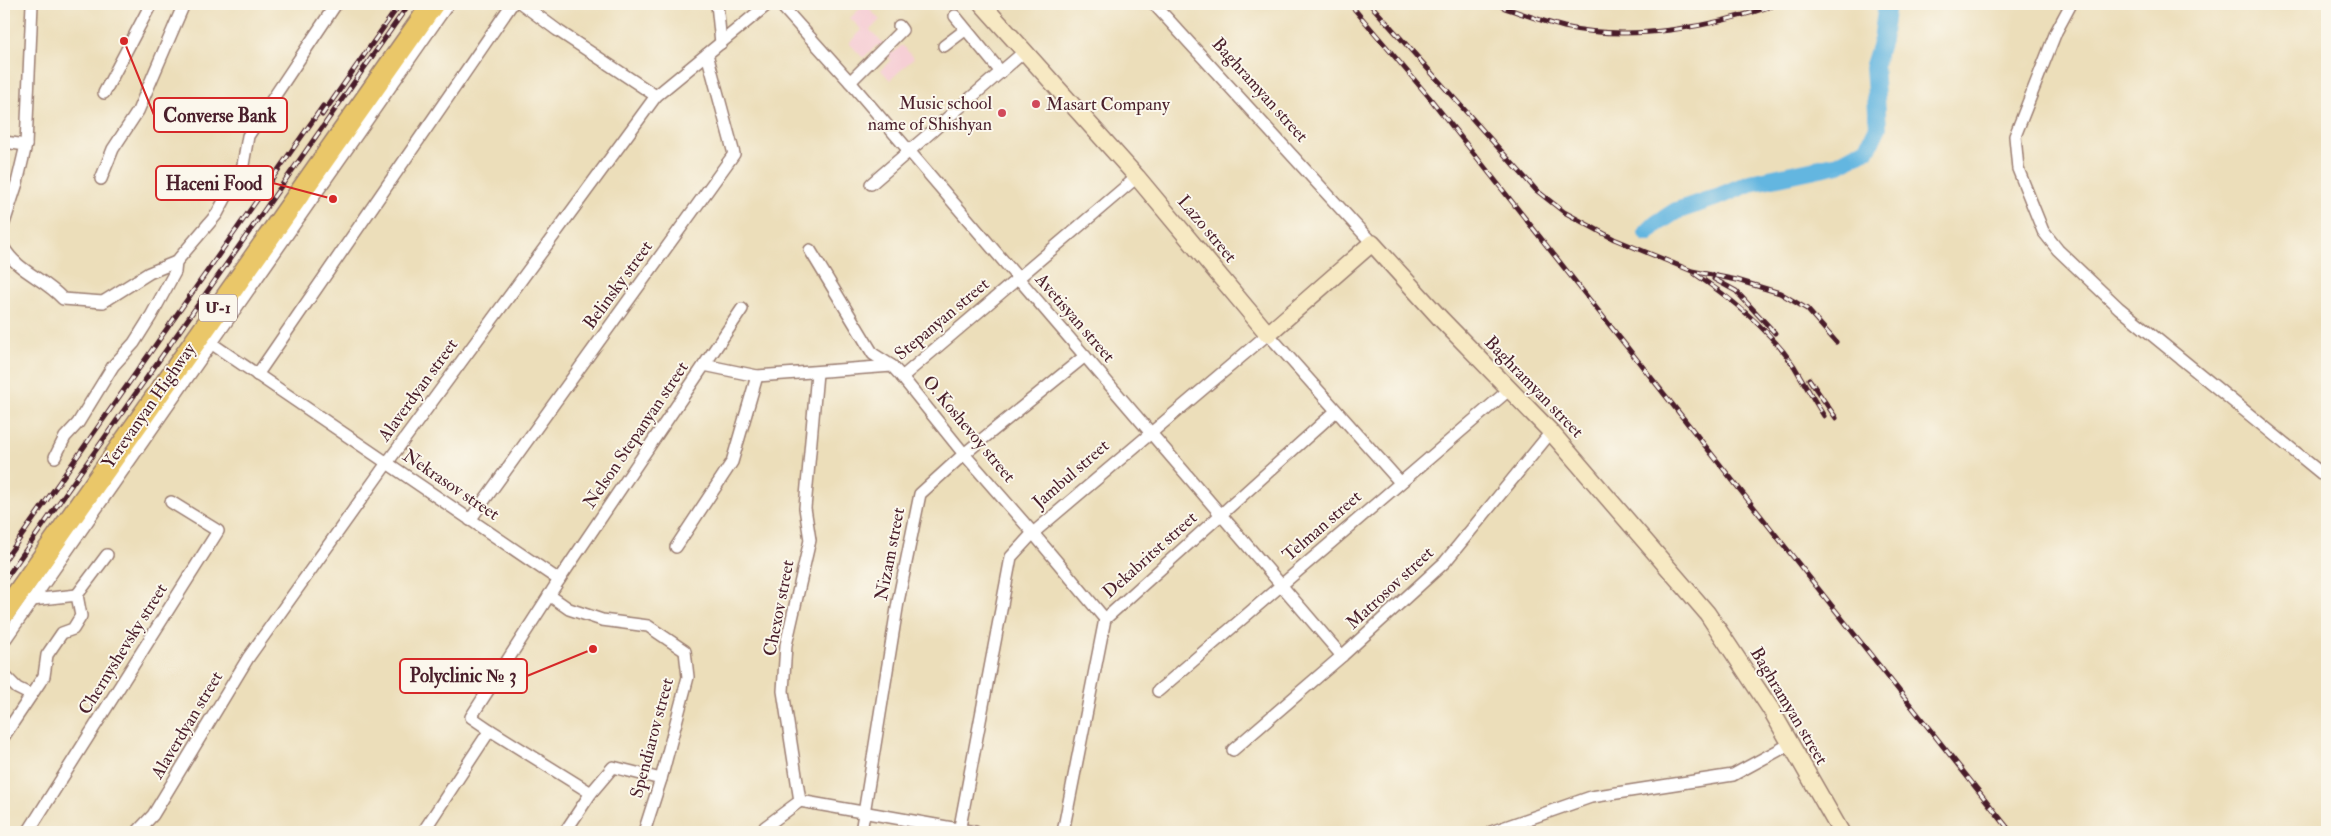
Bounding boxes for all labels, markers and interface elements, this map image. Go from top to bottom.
street label: Baghramyan street [1207,33,1313,147]
place label: Music school name of Shishyan [868,92,992,136]
place label: Masart Company [1046,93,1171,116]
callout: Converse Bank [154,98,287,132]
marker: Masart Company [1030,98,1042,110]
text: Converse Bank [163,104,278,128]
marker: Music school name of Shishyan [996,107,1008,119]
callout: Haceni Food [156,166,273,200]
text: Haceni Food [166,172,263,196]
street label: Lazo street [1172,191,1242,268]
street label: Belinsky street [578,236,658,334]
street label: Avetisyan street [1029,268,1120,367]
street label: Stepanyan street [890,273,994,365]
road number: Մ-1 [199,294,237,322]
street label: Baghramyan street [1479,331,1589,443]
street label: Alaverdyan street [372,334,463,447]
street label: Yerevanyan Highway [97,338,202,473]
street label: Nelson Stepanyan street [578,357,694,513]
street label: O. Koshevoy street [918,371,1021,487]
street label: Jambul street [1027,434,1114,514]
street label: Nekrasov street [398,444,504,526]
street label: Telman street [1278,485,1366,567]
street label: Nizam street [870,505,910,602]
street label: Dekabritst street [1098,506,1202,603]
street label: Matrosov street [1341,541,1439,634]
street label: Chexov street [758,558,800,658]
street label: Chernyshevsky street [73,579,173,719]
street label: Baghramyan street [1745,643,1833,769]
callout: Polyclinic № 3 [400,659,527,693]
text: Polyclinic № 3 [409,664,517,689]
street label: Alaverdyan street [145,667,228,784]
street label: Spendiarov street [625,675,679,800]

